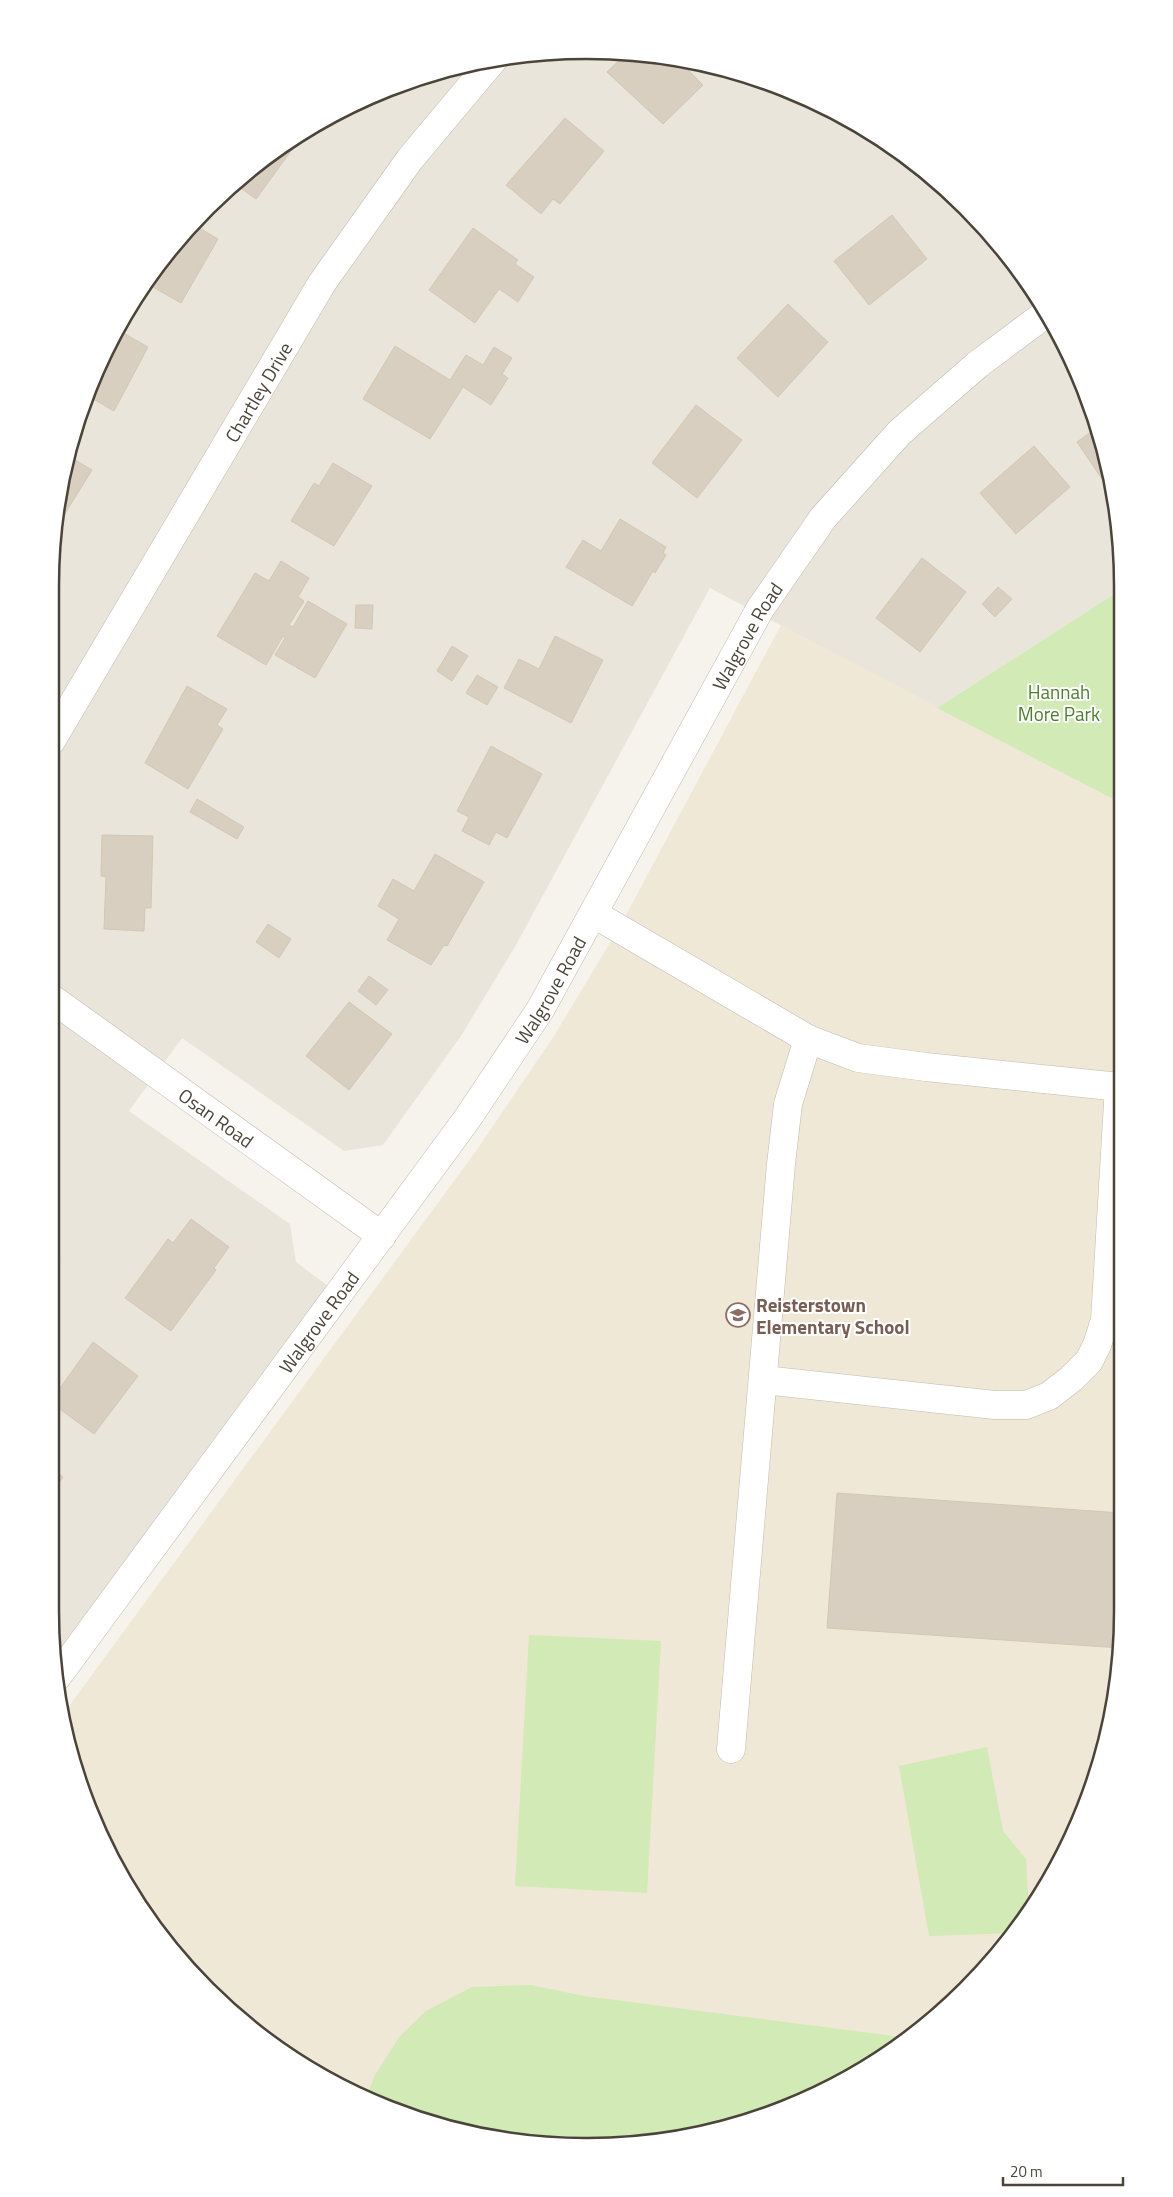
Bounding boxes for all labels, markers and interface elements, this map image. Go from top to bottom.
street label: Chartley Drive [217,336,299,447]
street label: Walgrove Road [704,576,789,695]
park label: Hannah More Park [1018,677,1100,728]
street label: Walgrove Road [507,931,592,1050]
street label: Osan Road [173,1080,260,1154]
street label: Walgrove Road [271,1264,365,1379]
place label: Reisterstown Elementary School [756,1290,910,1341]
school or university icon: Reisterstown Elementary School [725,1302,751,1328]
scale bar [1003,2154,1123,2186]
text: 20 m [1010,2160,1043,2183]

